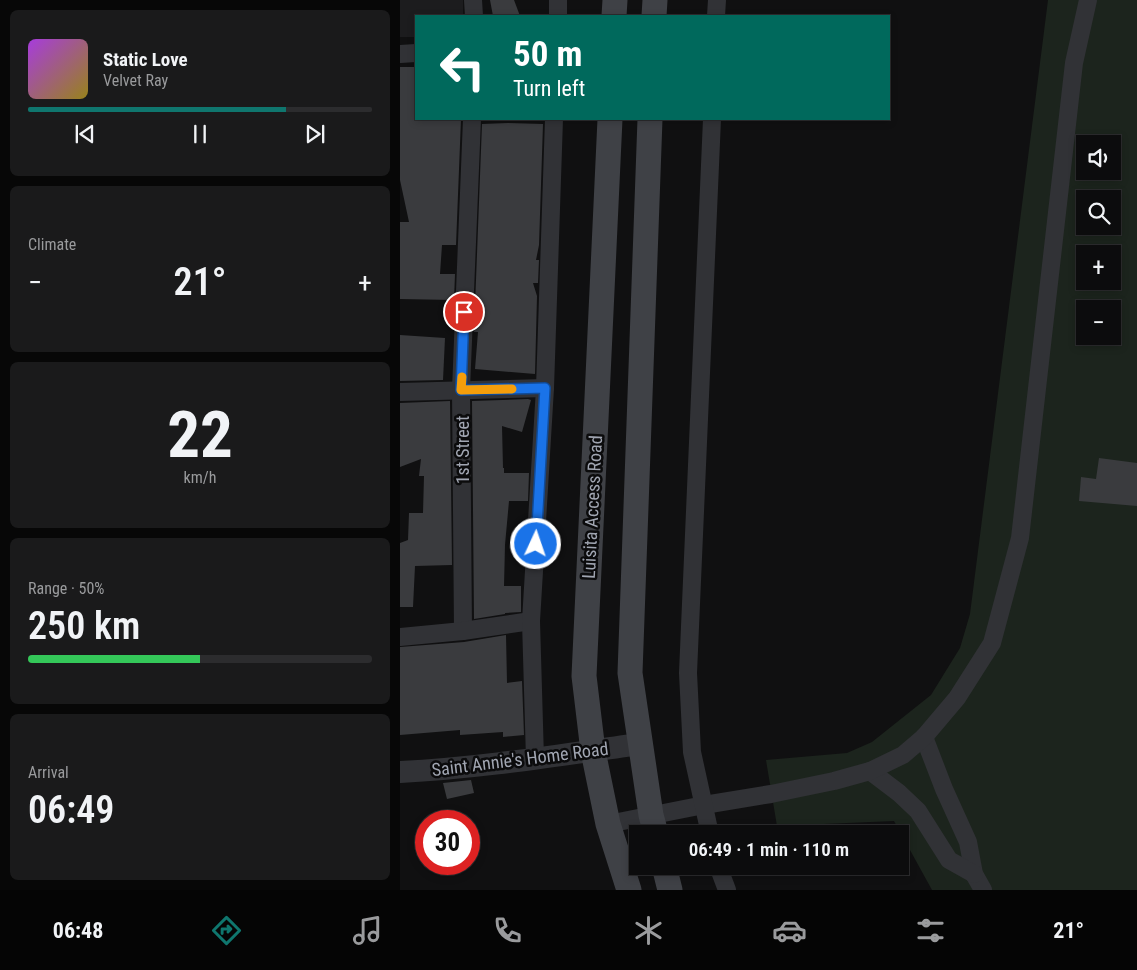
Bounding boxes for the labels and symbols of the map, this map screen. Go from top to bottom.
pin [443,291,485,333]
street label: 1st Street [452,416,473,484]
street label: Luisita Access Road [578,435,606,579]
position arrow [509,517,561,569]
street label: Saint Annie's Home Road [430,738,610,780]
speed limit sign: 30 [415,810,480,875]

